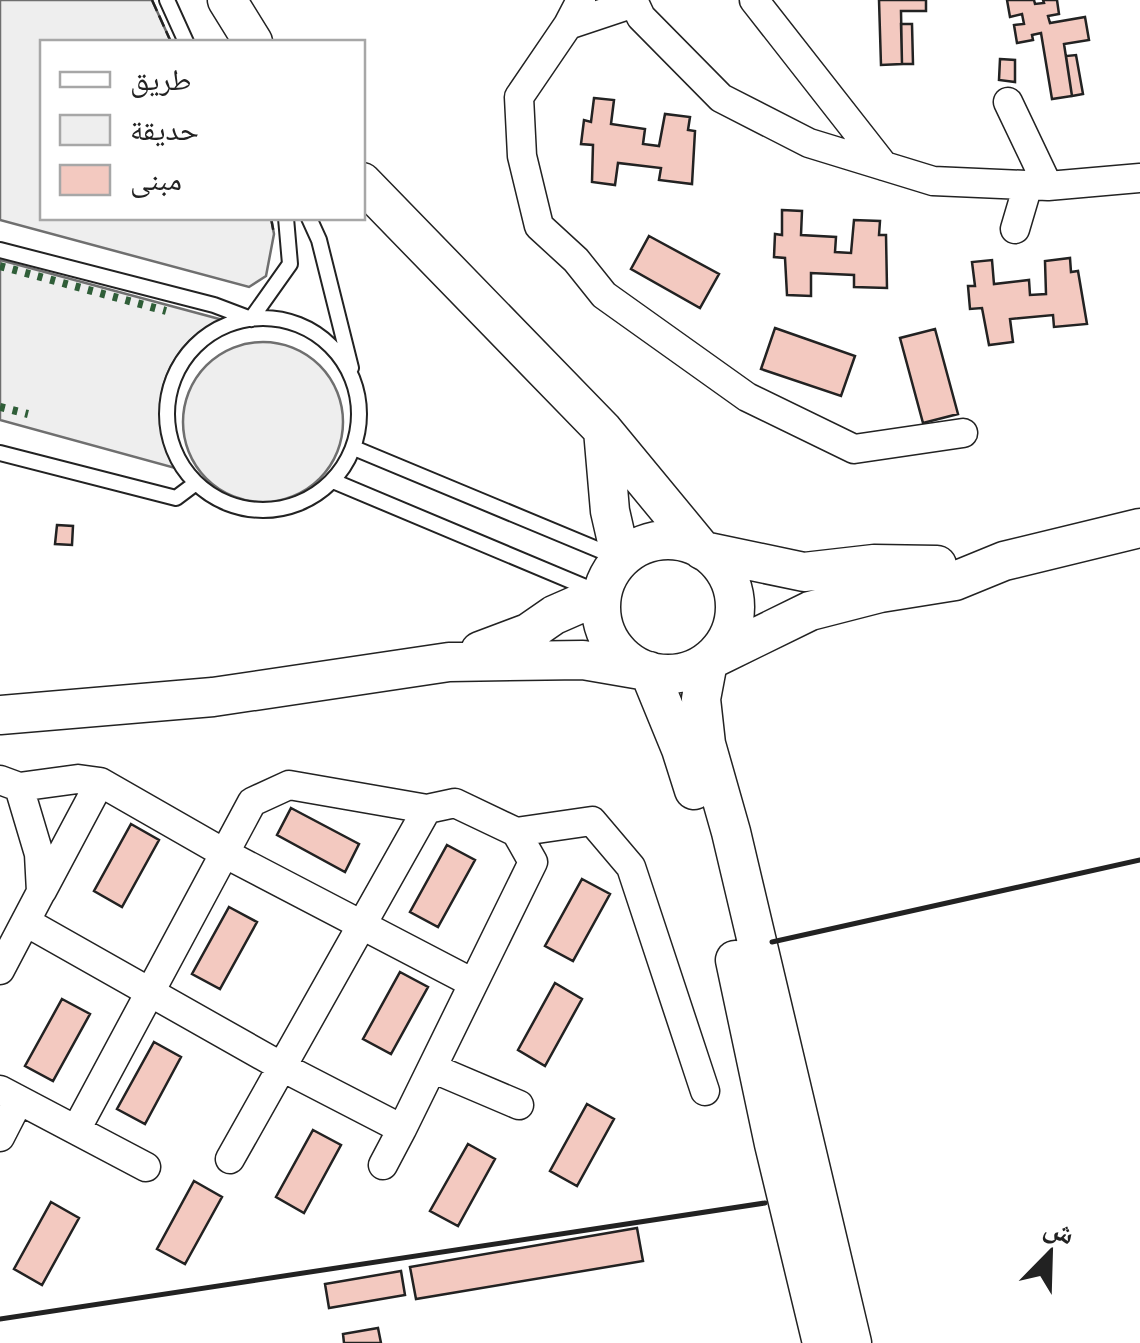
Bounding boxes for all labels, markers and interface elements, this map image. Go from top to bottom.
legend [40,40,365,220]
text: طريق [130,60,191,98]
text: حديقة [130,110,199,148]
text: مبنى [130,160,182,198]
north arrow [1000,1203,1100,1303]
text: ش [1039,1208,1080,1252]

